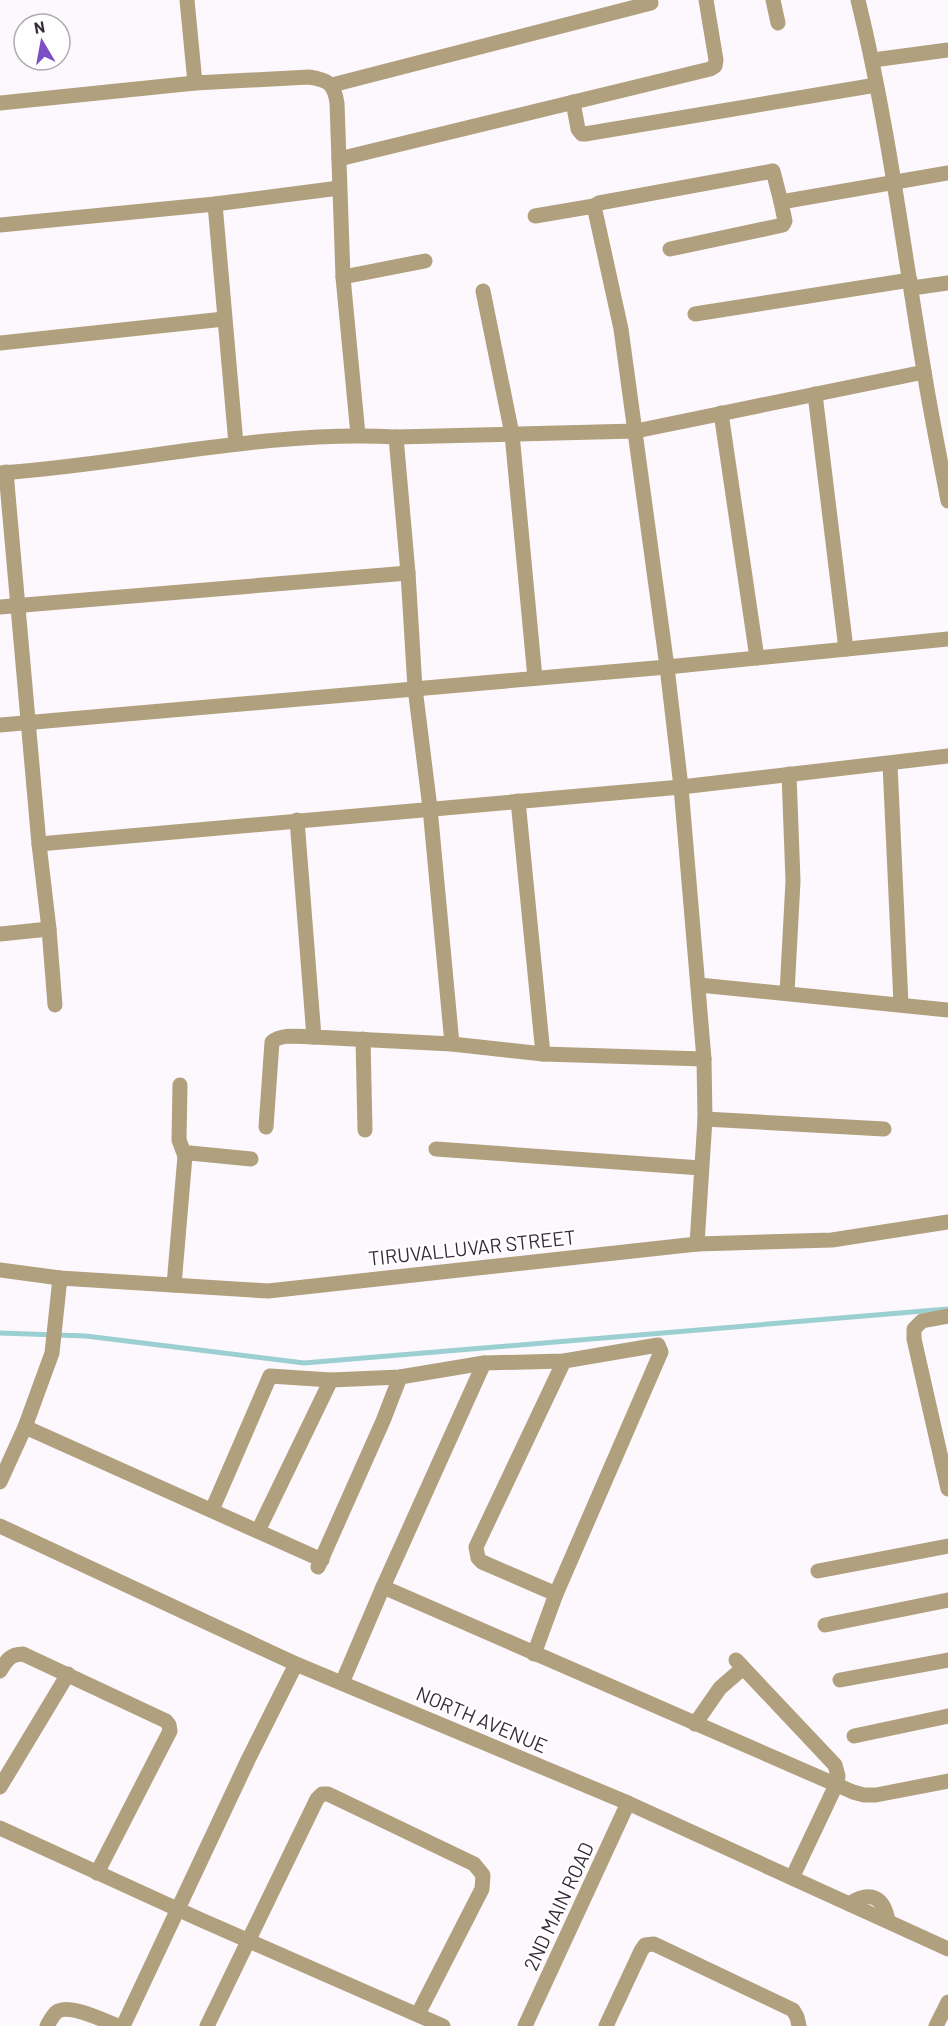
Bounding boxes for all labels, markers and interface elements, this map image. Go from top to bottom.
north arrow [12,12,72,72]
text: N [32,16,46,37]
street label: TIRUVALLUVAR STREET [367,1224,577,1270]
street label: NORTH AVENUE [413,1681,551,1757]
street label: 2ND MAIN ROAD [518,1838,598,1974]

